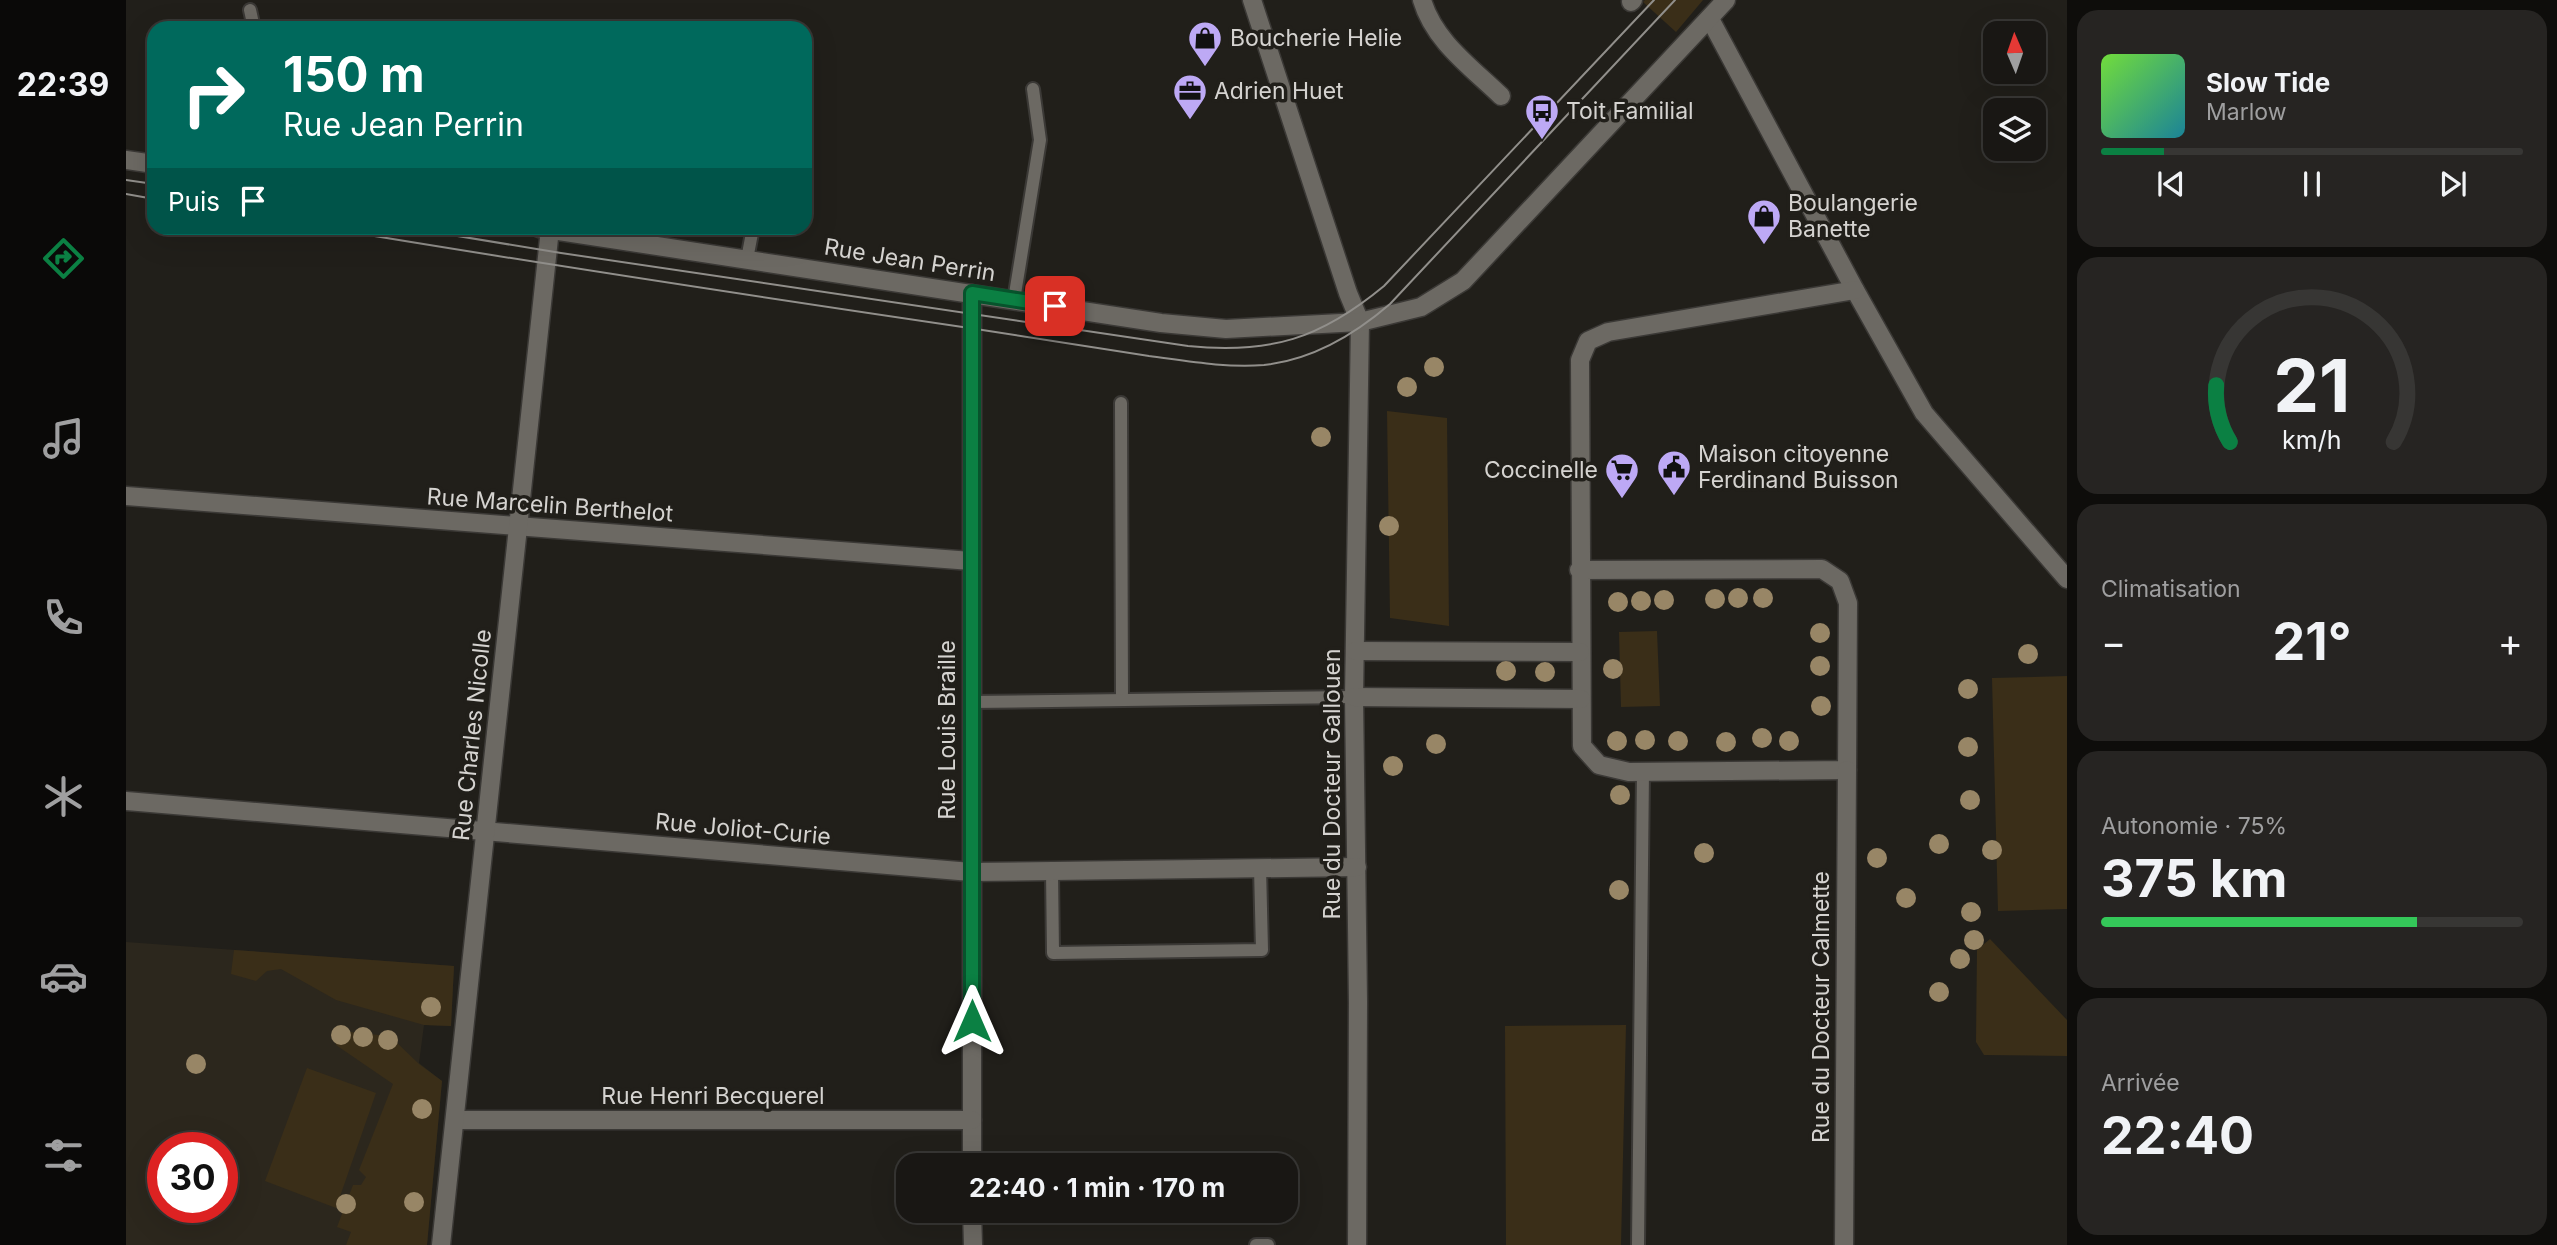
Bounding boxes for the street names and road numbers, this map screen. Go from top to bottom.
street label: Rue Jean Perrin [822,233,998,287]
street label: Rue Marcelin Berthelot [426,482,675,528]
street label: Rue Charles Nicolle [447,628,497,842]
street label: Rue Louis Braille [933,640,961,820]
street label: Rue du Docteur Gallouen [1318,648,1346,920]
street label: Rue Joliot-Curie [654,807,832,851]
street label: Rue du Docteur Calmette [1807,871,1835,1143]
street label: Rue Henri Becquerel [601,1082,825,1110]

